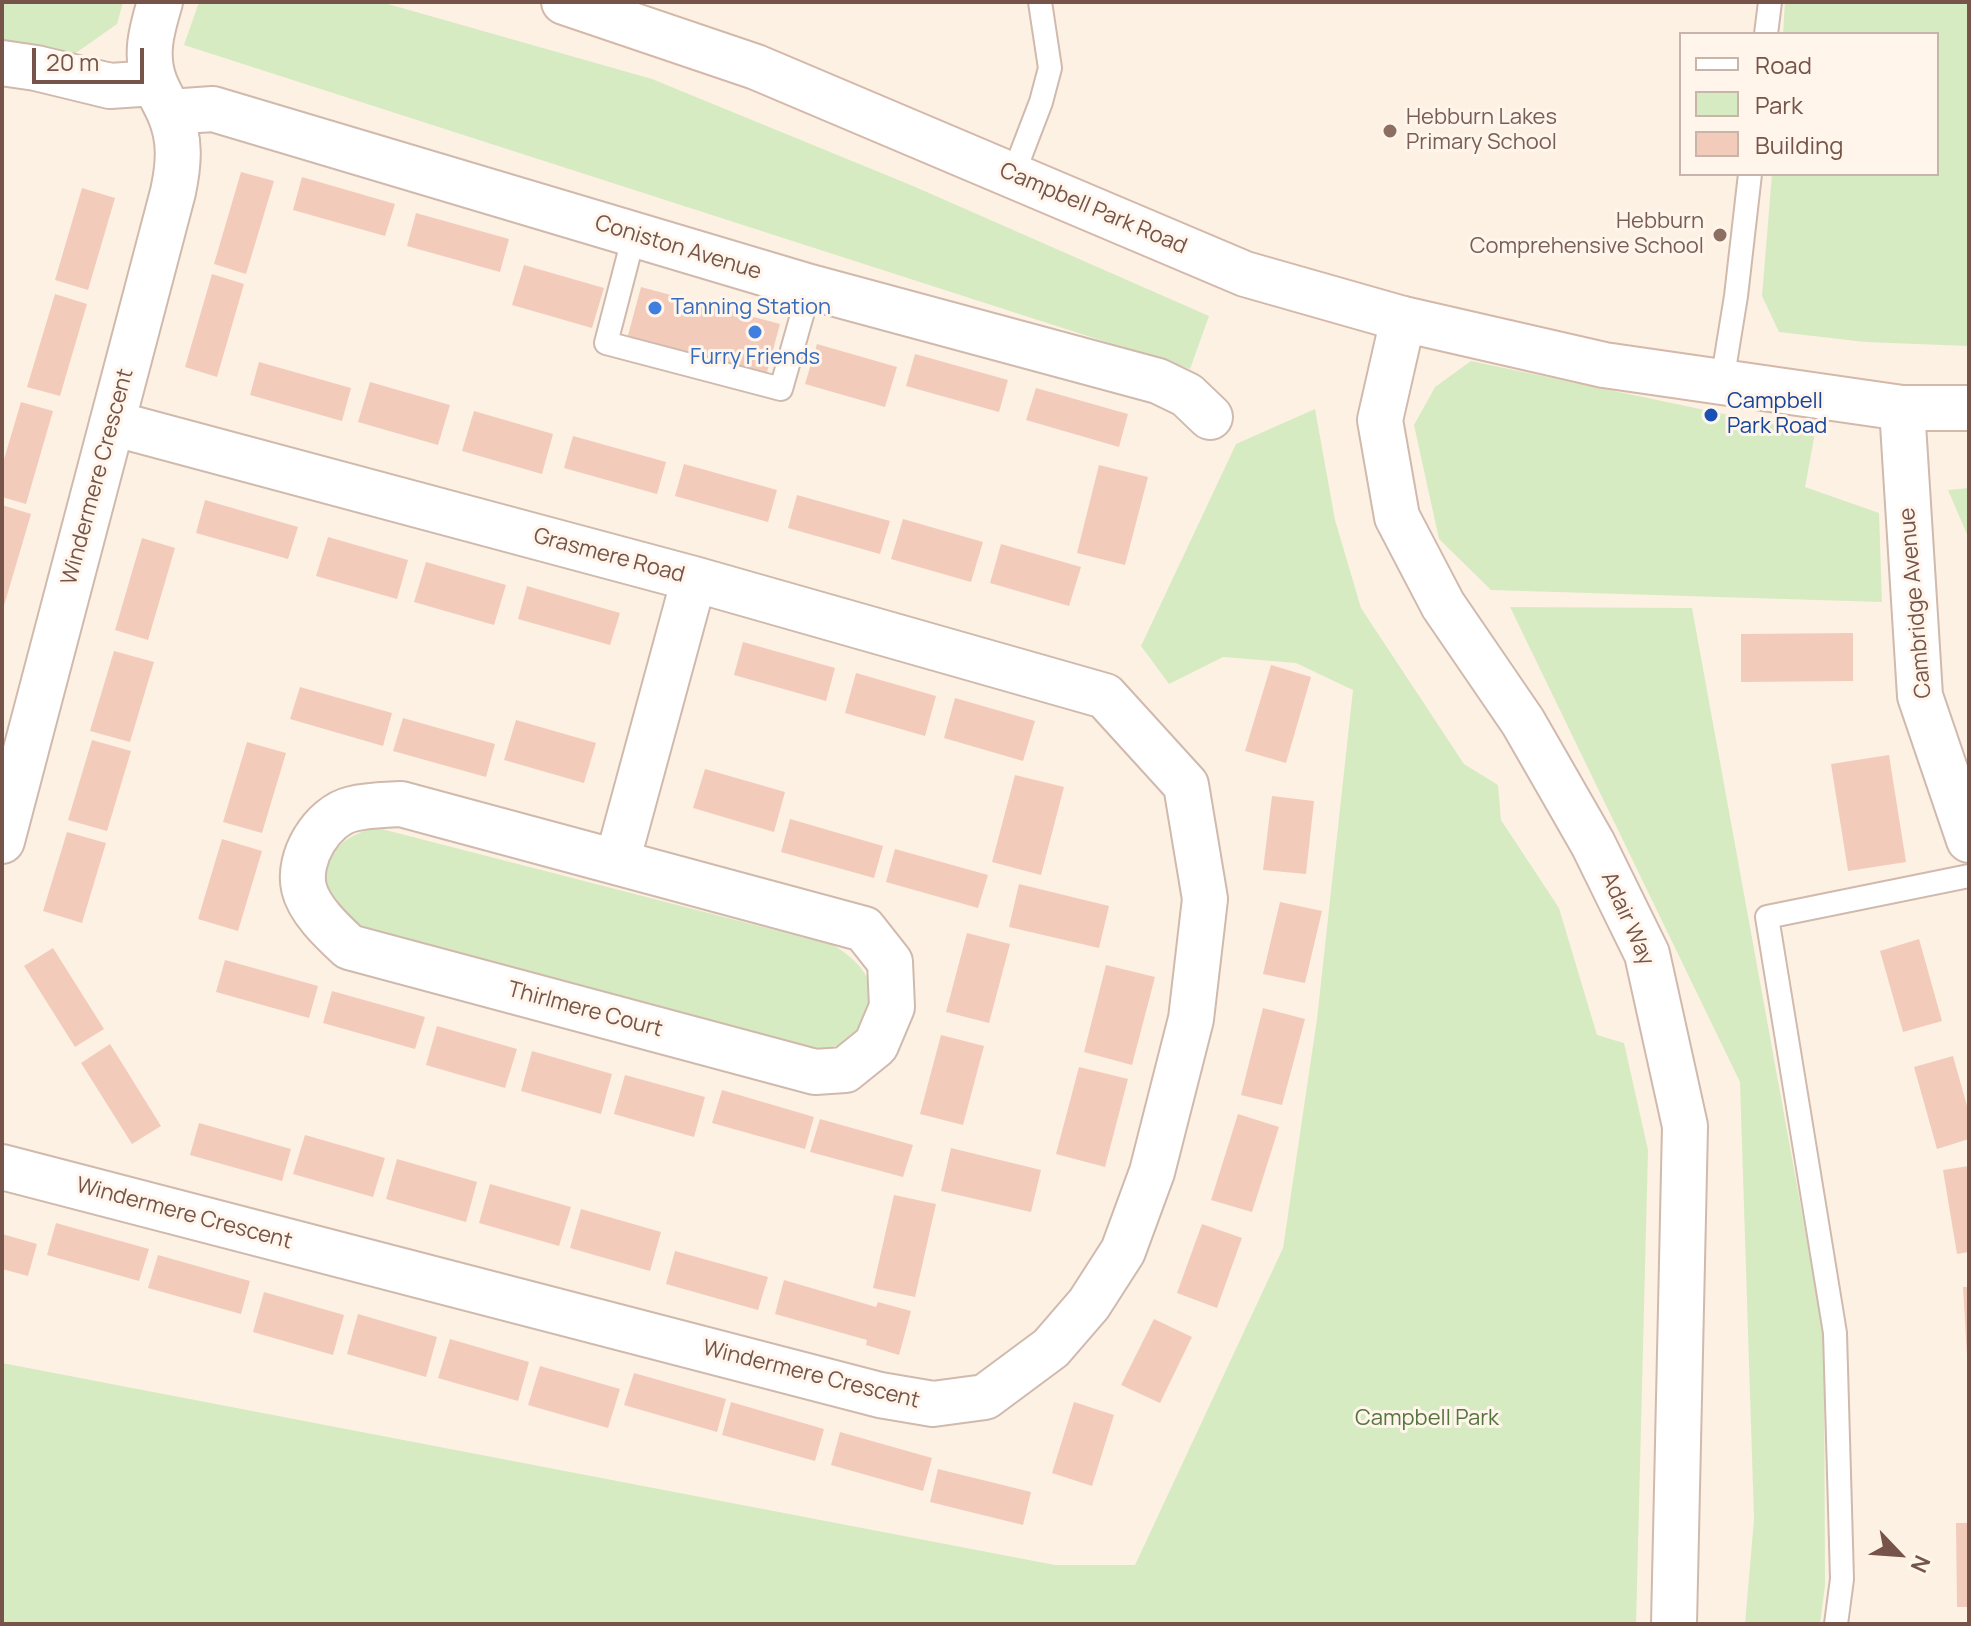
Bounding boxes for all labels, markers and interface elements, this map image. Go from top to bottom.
scale bar [36,32,148,82]
legend [1679,32,1939,176]
text: 20 m [46,45,99,78]
text: Road [1755,48,1812,81]
text: Park [1755,88,1803,121]
place label: Hebburn Lakes Primary School [1406,105,1557,156]
marker: Hebburn Lakes Primary School [1381,122,1399,140]
text: Building [1755,128,1843,161]
street label: Campbell Park Road [996,158,1190,260]
place label: Hebburn Comprehensive School [1470,209,1704,260]
street label: Coniston Avenue [592,210,764,286]
marker: Hebburn Comprehensive School [1711,226,1729,244]
place label: Tanning Station [671,295,831,321]
marker: Tanning Station [646,299,664,317]
marker: Furry Friends [746,323,764,341]
place label: Furry Friends [690,345,820,371]
street label: Windermere Crescent [56,366,140,588]
place label: Campbell Park Road [1727,389,1827,440]
marker: Campbell Park Road [1702,406,1720,424]
street label: Cambridge Avenue [1895,507,1937,699]
street label: Grasmere Road [531,523,687,589]
street label: Adair Way [1595,868,1659,970]
street label: Thirlmere Court [505,977,665,1043]
street label: Windermere Crescent [73,1172,295,1256]
street label: Windermere Crescent [700,1335,922,1415]
park label: Campbell Park [1355,1406,1499,1432]
north arrow [1859,1514,1939,1594]
text: N [1904,1551,1938,1578]

